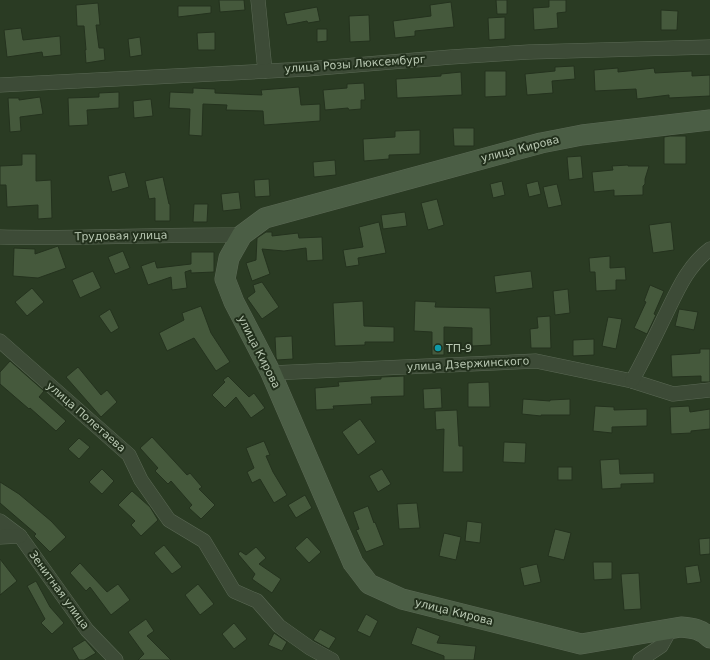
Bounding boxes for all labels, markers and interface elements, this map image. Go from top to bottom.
street label: улица Розы Люксембург [284,53,426,75]
street label: улица Кирова [479,133,561,165]
street label: Трудовая улица [73,229,168,243]
street label: улица Кирова [235,313,283,391]
place label: ТП-9 [445,342,472,355]
marker: ТП-9 [433,343,443,353]
street label: улица Дзержинского [406,354,530,374]
street label: улица Полетаева [44,379,128,455]
street label: Зенитная улица [26,548,92,632]
street label: улица Кирова [413,596,495,628]

